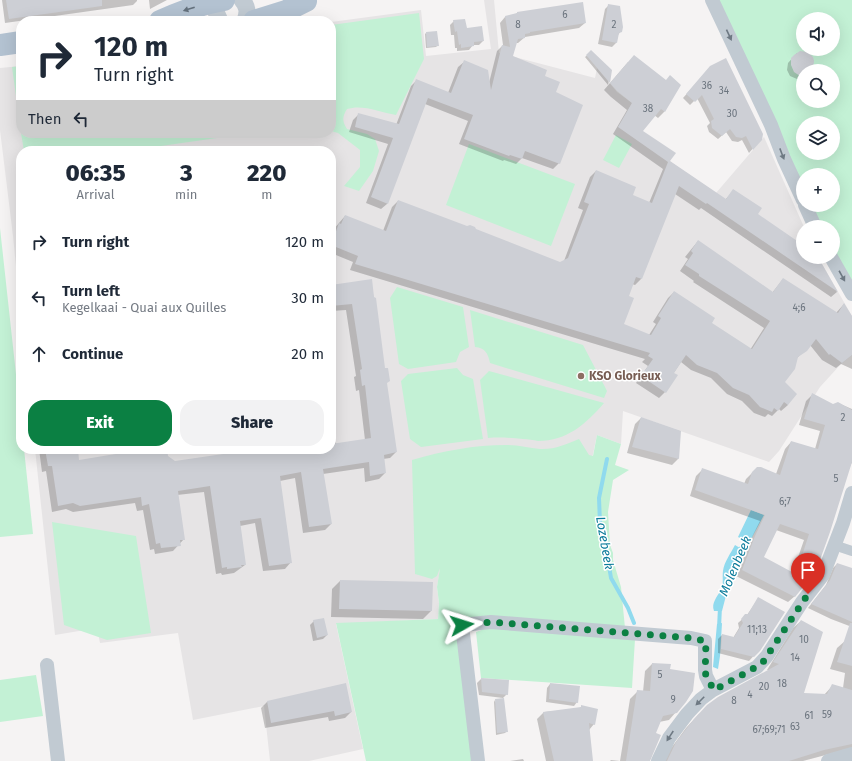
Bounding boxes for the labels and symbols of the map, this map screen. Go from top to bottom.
one-way arrow [182,6,194,12]
house number: 6 [562,9,568,21]
house number: 8 [515,19,521,31]
house number: 2 [612,19,617,31]
one-way arrow [726,30,732,41]
house number: 36 [702,80,712,92]
house number: 34 [719,85,730,97]
house number: 38 [643,103,654,115]
house number: 30 [727,108,738,120]
one-way arrow [780,148,786,160]
one-way arrow [838,270,845,281]
house number: 4;6 [792,302,806,314]
place label: KSO Glorieux [589,369,661,383]
marker: KSO Glorieux [576,371,586,381]
house number: 2 [841,412,846,424]
house number: 5 [833,473,839,485]
house number: 6;7 [779,496,792,508]
water label: Lozebeek [593,515,617,571]
water label: Molenbeek [716,534,754,598]
pin [791,553,825,594]
position arrow [441,604,483,646]
house number: 11;13 [747,624,767,636]
house number: 10 [799,634,809,646]
house number: 14 [790,652,801,664]
house number: 5 [657,669,663,681]
house number: 18 [777,678,787,690]
house number: 20 [759,681,770,693]
house number: 4 [747,689,753,701]
house number: 9 [670,694,676,706]
house number: 8 [731,695,737,707]
one-way arrow [695,696,704,706]
house number: 59 [822,709,832,721]
house number: 61 [804,710,814,722]
house number: 63 [790,721,800,733]
house number: 67;69;71 [752,724,786,736]
one-way arrow [666,731,674,741]

